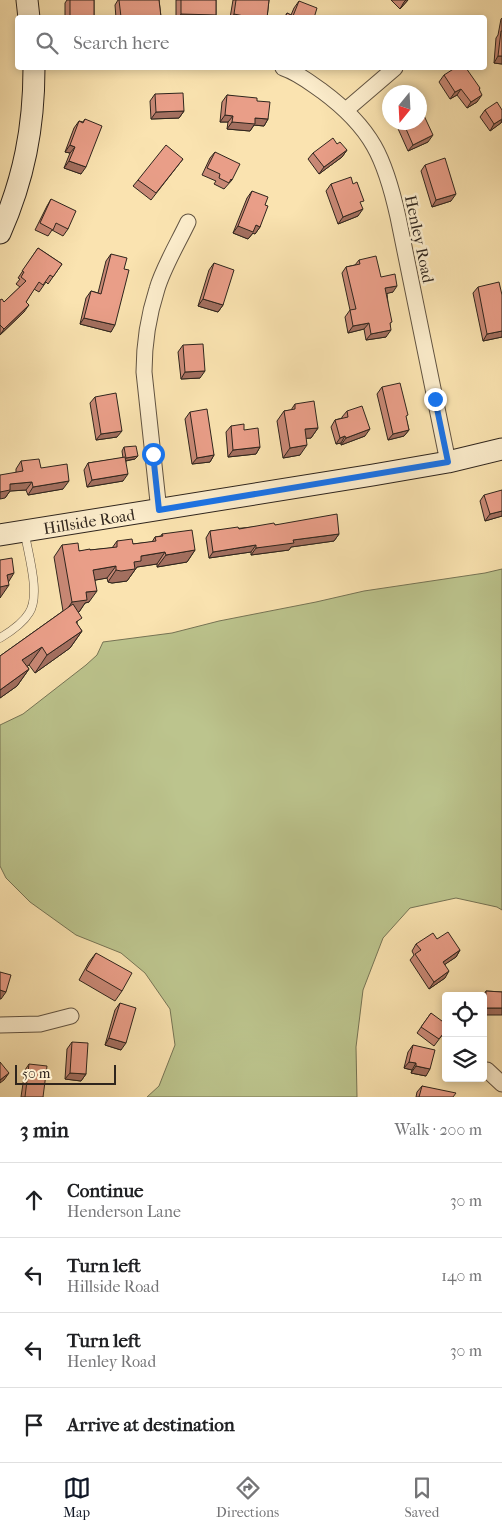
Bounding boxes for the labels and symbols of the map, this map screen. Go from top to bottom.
north arrow [382,85,427,130]
street label: Henley Road [401,193,438,285]
route end [424,388,447,411]
route start [142,443,165,466]
street label: Hillside Road [42,505,136,538]
scale bar [15,1062,116,1085]

